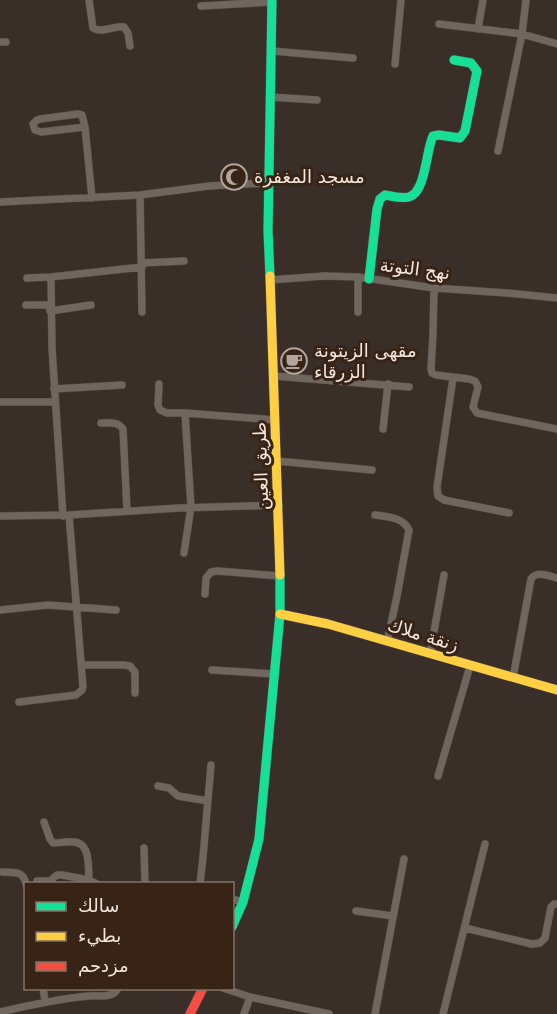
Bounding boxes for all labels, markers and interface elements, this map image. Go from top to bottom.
mosque icon: مسجد المغفرة [219,162,249,192]
place label: مسجد المغفرة [254,166,365,188]
street label: نهج التوتة [379,254,451,284]
place label: مقهى الزيتونة الزرقاء [314,340,417,383]
cafe icon: مقهى الزيتونة الزرقاء [279,346,309,376]
street label: طريق العين [248,421,274,511]
street label: زنقة ملاك [385,614,461,655]
legend [24,882,234,990]
text: سالك [78,895,119,916]
text: بطيء [78,925,121,947]
text: مزدحم [78,955,129,977]

